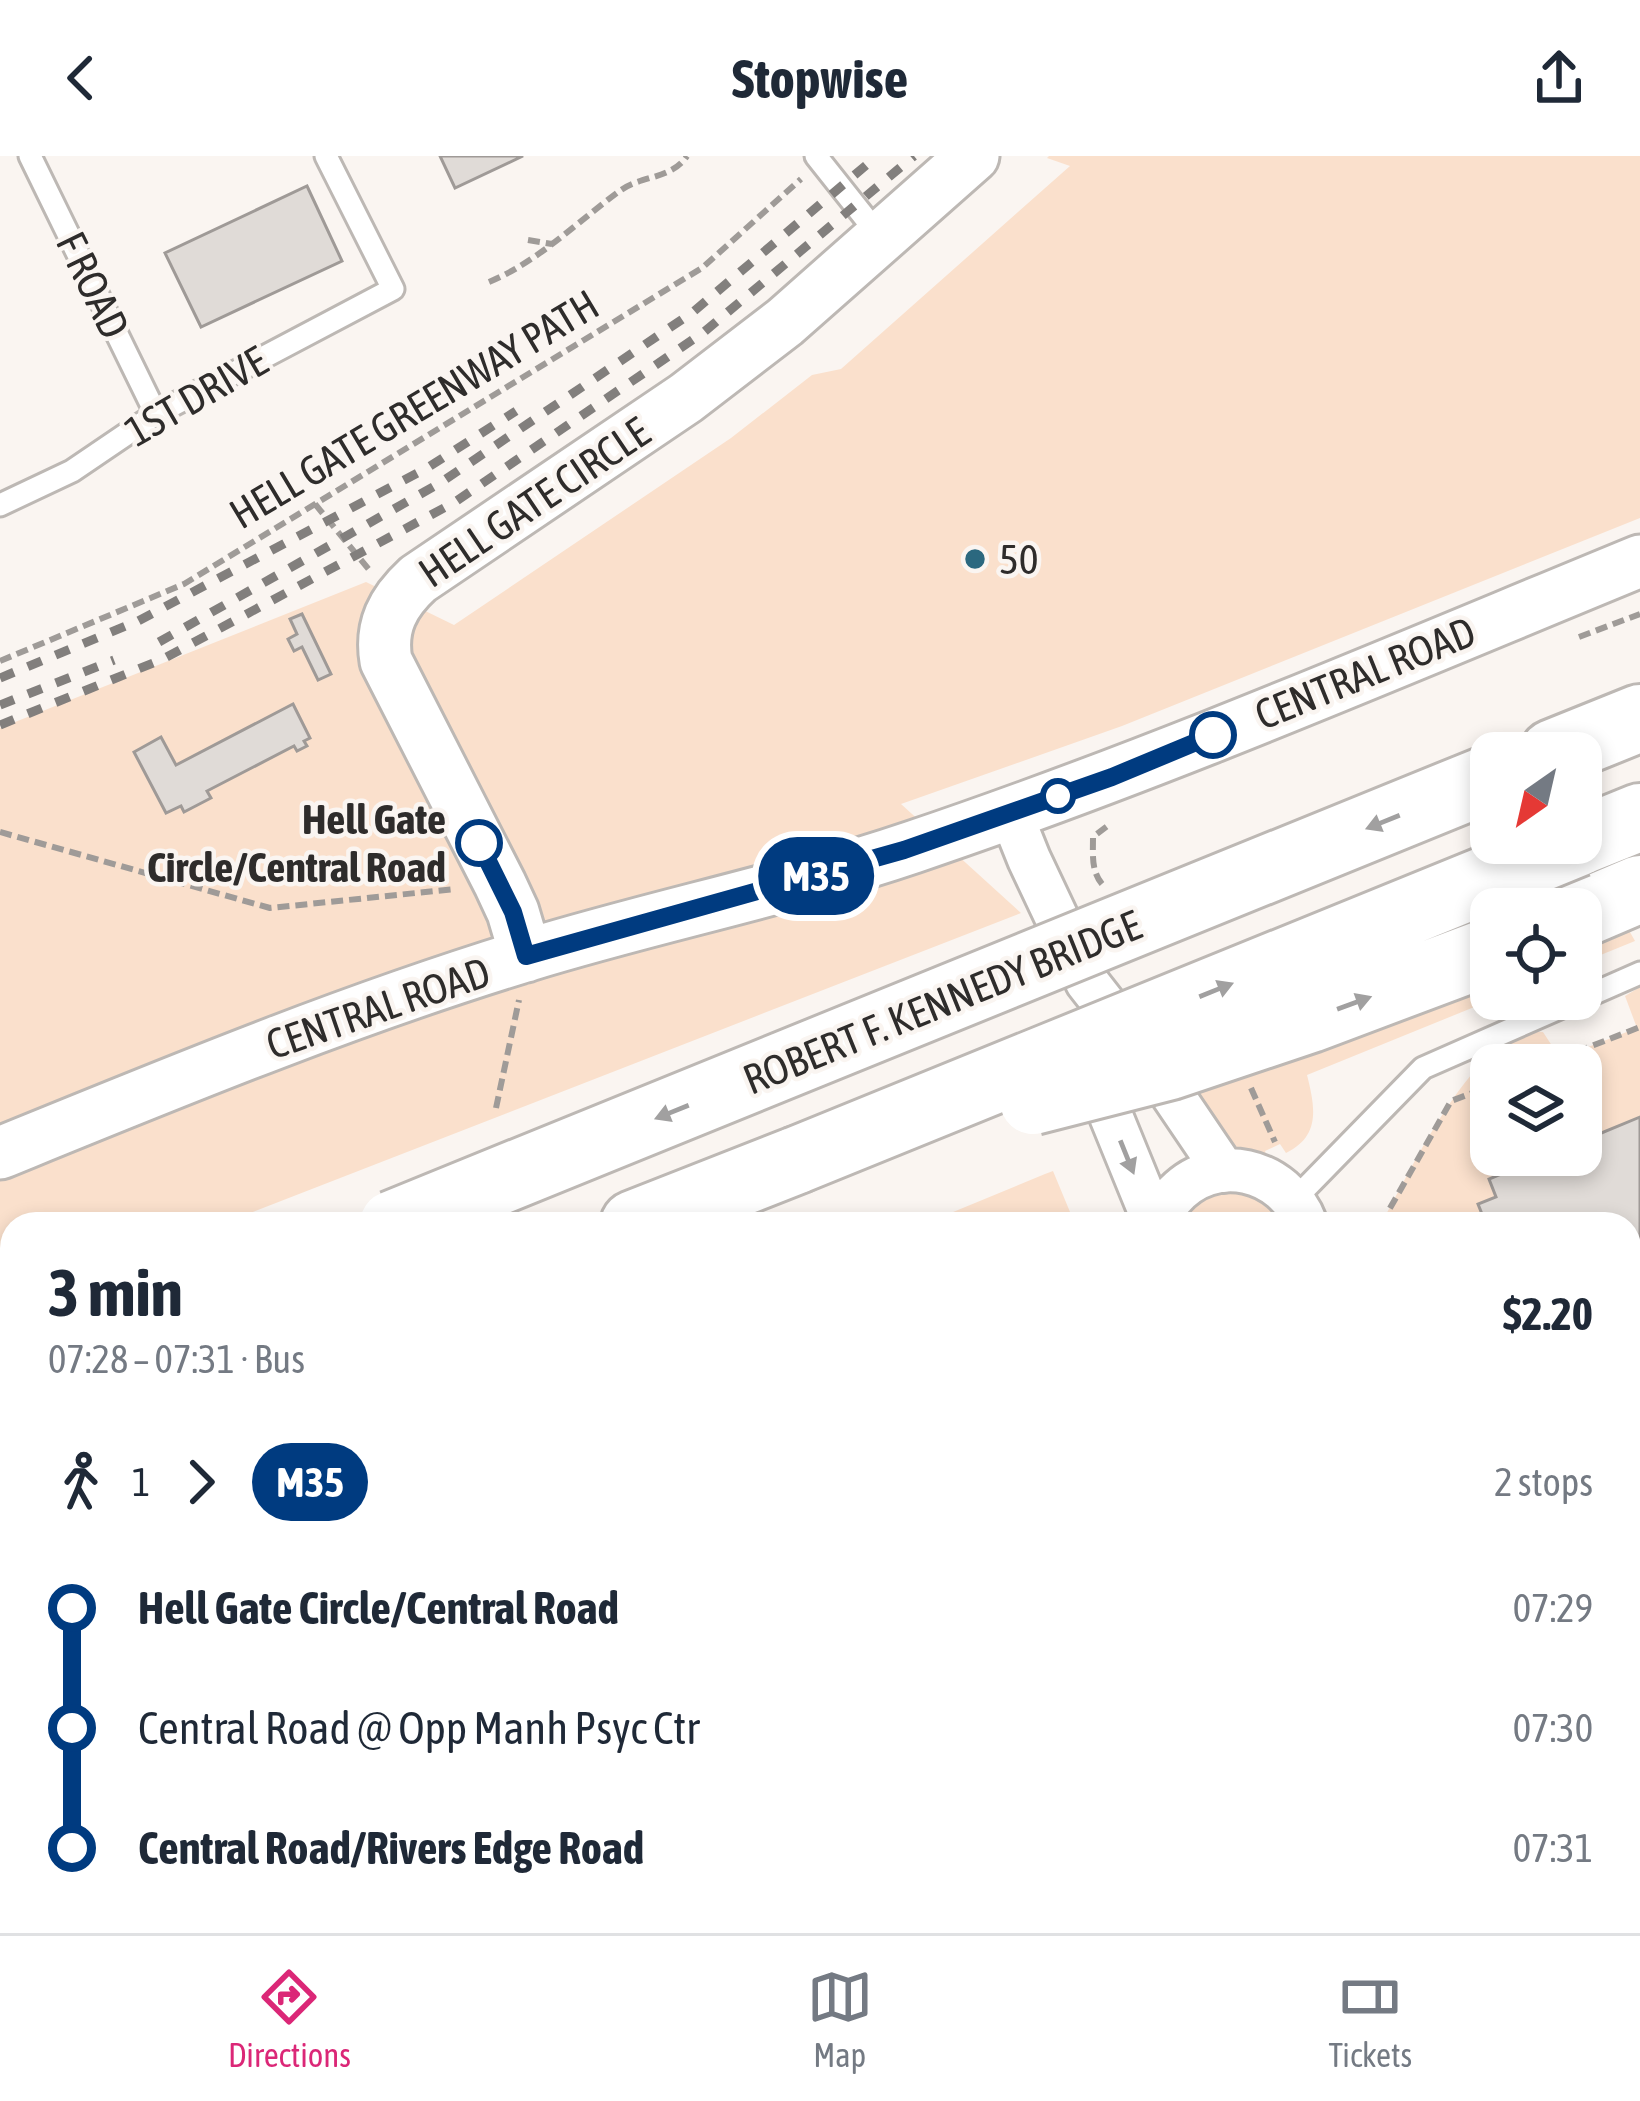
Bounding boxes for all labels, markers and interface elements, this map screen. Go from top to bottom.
icon: back [48,45,114,111]
icon: share [1526,45,1592,111]
text: Stopwise [732,48,908,109]
street label: F ROAD [47,224,139,346]
street label: HELL GATE GREENWAY PATH [221,280,607,538]
street label: 1ST DRIVE [117,336,275,456]
street label: HELL GATE CIRCLE [410,407,658,597]
place label: 50 [999,535,1038,583]
marker: 50 [962,546,988,572]
street label: CENTRAL ROAD [1248,607,1482,739]
unlabelled marker [1191,713,1235,757]
north arrow [1470,732,1602,864]
map controls [1470,732,1602,1176]
unlabelled marker [1042,780,1074,812]
place label: Hell Gate Circle/Central Road [147,795,446,891]
one-way arrow [1364,813,1400,832]
marker: Hell Gate Circle/Central Road [457,821,501,865]
line badge: M35 [747,837,885,915]
text: M35 [782,852,850,900]
button: locate [1470,888,1602,1020]
street label: ROBERT F. KENNEDY BRIDGE [736,900,1148,1104]
street label: CENTRAL ROAD [260,947,496,1069]
one-way arrow [1199,979,1235,998]
one-way arrow [1336,993,1372,1011]
button: layers [1470,1044,1602,1176]
one-way arrow [653,1103,689,1122]
one-way arrow [1118,1139,1137,1175]
text: 3 min [48,1254,183,1330]
text: $2.20 [1503,1288,1593,1340]
text: 07:28 – 07:31 · Bus [48,1337,305,1381]
icon: walk [48,1449,114,1515]
icon: forward [168,1449,234,1515]
text: M35 [276,1458,344,1506]
text: 1 [132,1460,150,1504]
text: 2 stops [1494,1460,1593,1504]
text: Hell Gate Circle/Central Road [138,1582,619,1634]
text: 07:29 [1513,1586,1593,1630]
text: Central Road @ Opp Manh Psyc Ctr [138,1702,700,1754]
text: 07:30 [1513,1706,1593,1750]
text: Central Road/Rivers Edge Road [138,1822,644,1874]
text: 07:31 [1513,1826,1593,1870]
tab: Directions [228,1964,351,2074]
tab: Map [807,1964,873,2074]
tab: Tickets [1328,1964,1412,2074]

